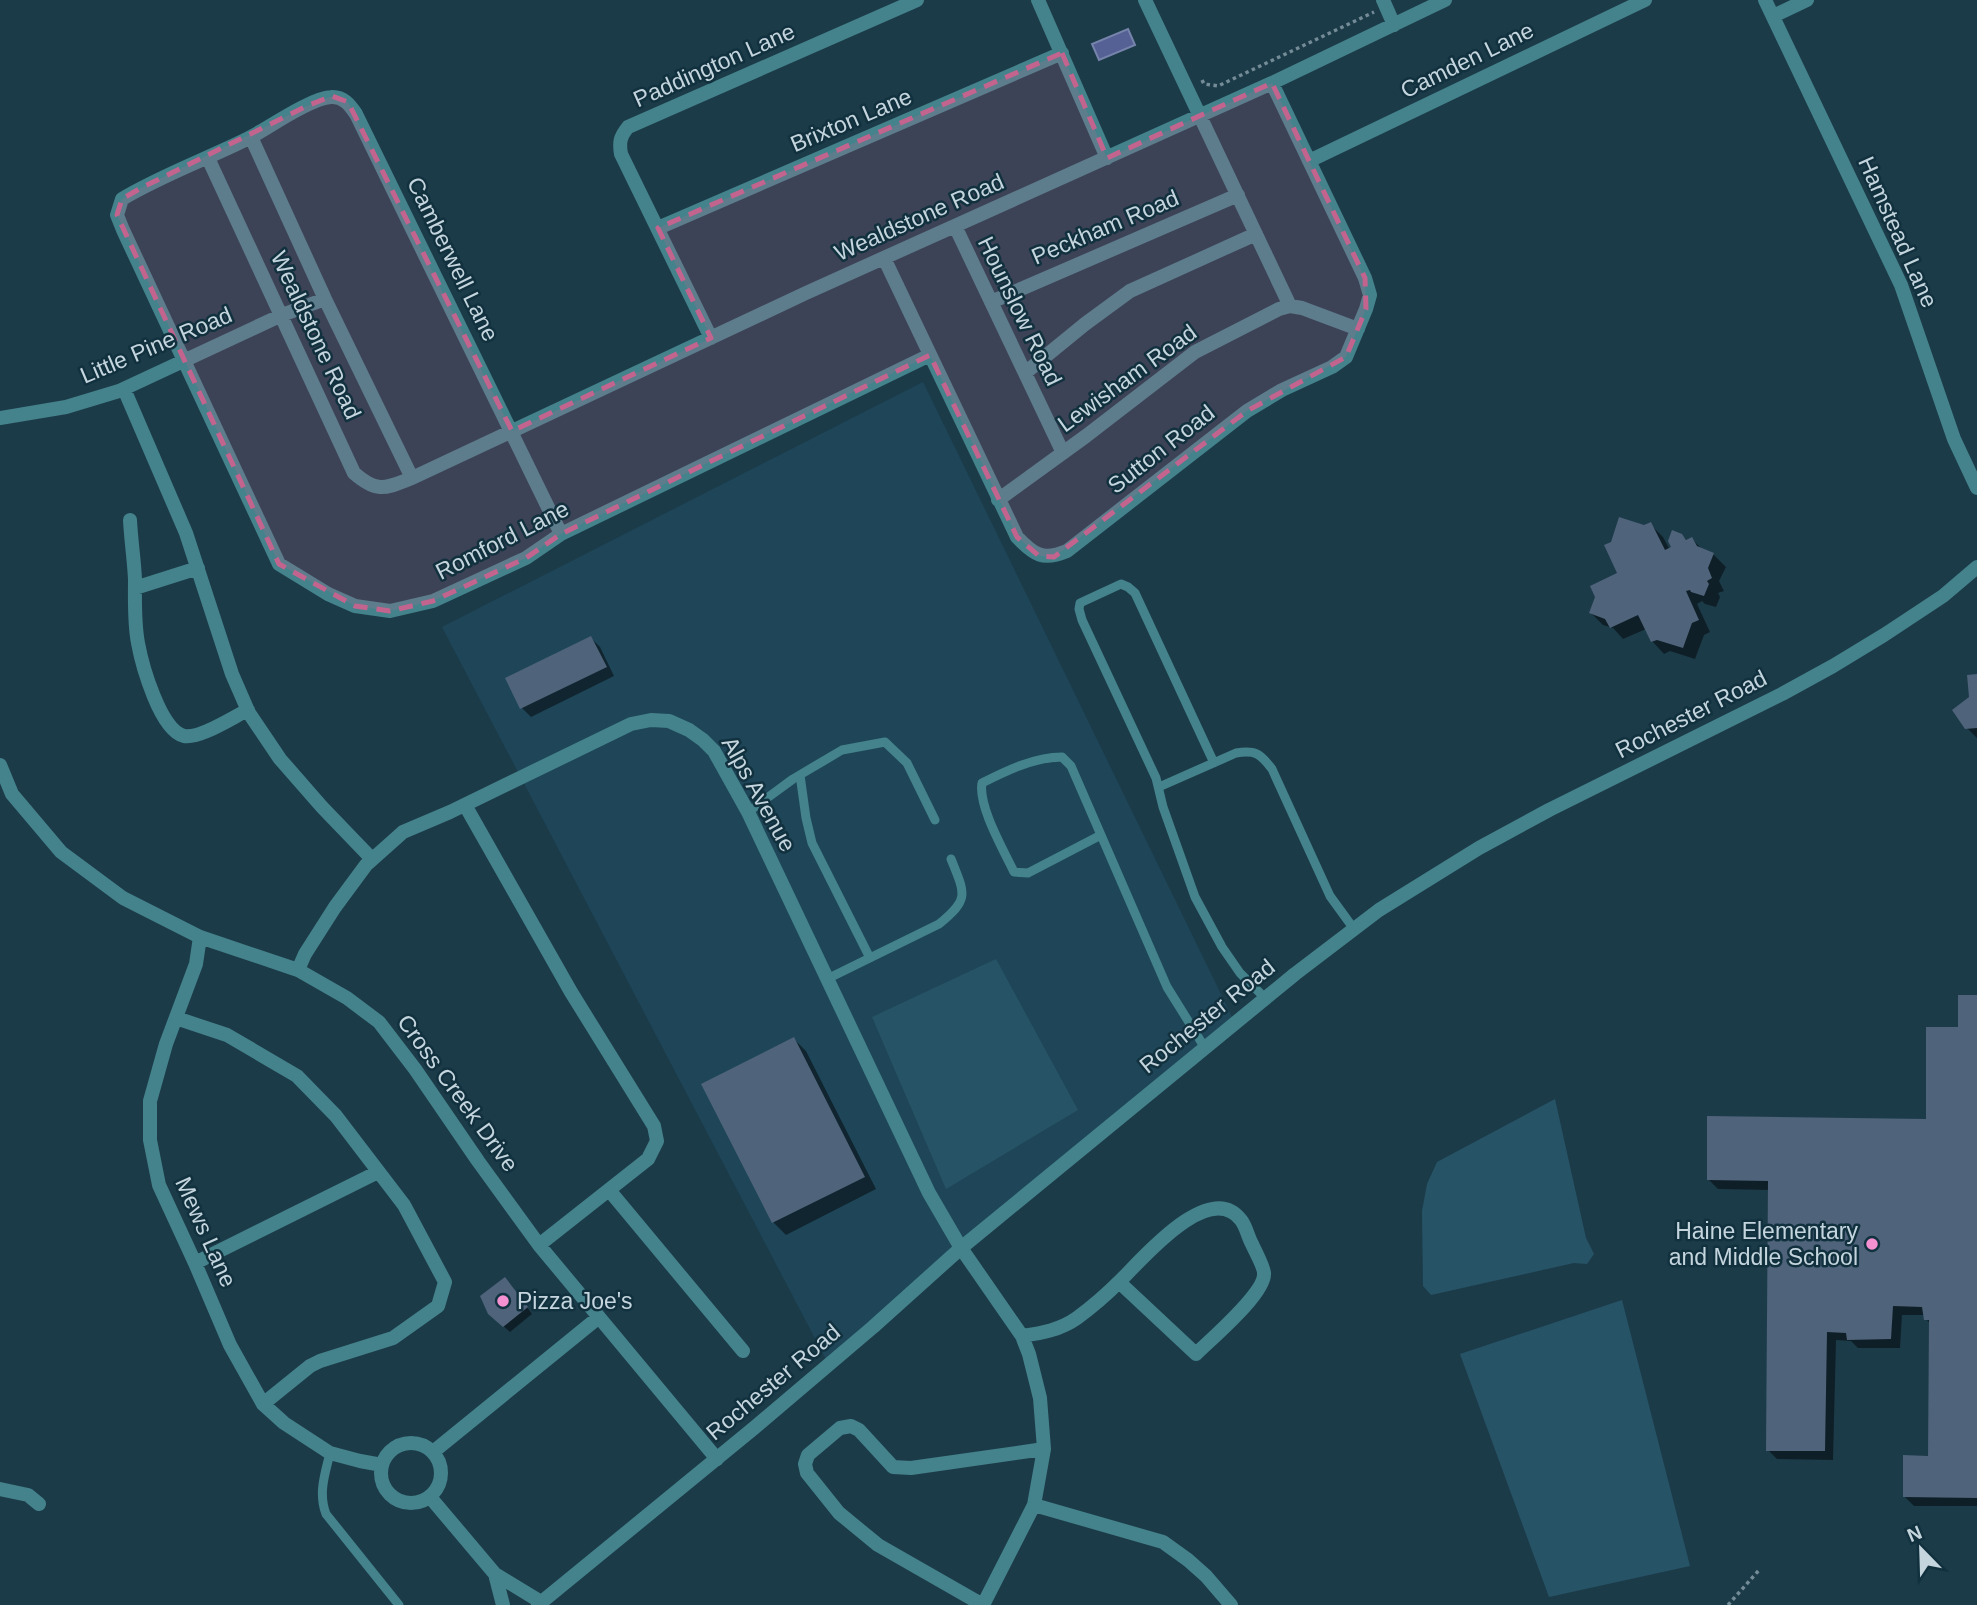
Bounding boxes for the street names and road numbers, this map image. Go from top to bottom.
street label: Camden Lane [1396,17,1538,103]
street label: Paddington Lane [629,18,799,112]
street label: Brixton Lane [786,83,916,157]
street label: Hamstead Lane [1853,153,1943,311]
street label: Wealdstone Road [830,168,1008,266]
street label: Camberwell Lane [402,173,504,345]
street label: Peckham Road [1028,184,1182,270]
street label: Hounslow Road [973,232,1067,390]
street label: Wealdstone Road [266,247,366,423]
street label: Little Pine Road [76,301,236,389]
street label: Lewisham Road [1053,319,1201,437]
street label: Sutton Road [1103,399,1219,499]
street label: Romford Lane [431,495,573,585]
street label: Rochester Road [1611,665,1771,763]
street label: Alps Avenue [717,732,801,856]
street label: Rochester Road [1134,954,1280,1078]
street label: Cross Creek Drive [392,1009,524,1177]
street label: Mews Lane [170,1173,242,1291]
street label: Rochester Road [701,1319,845,1445]

